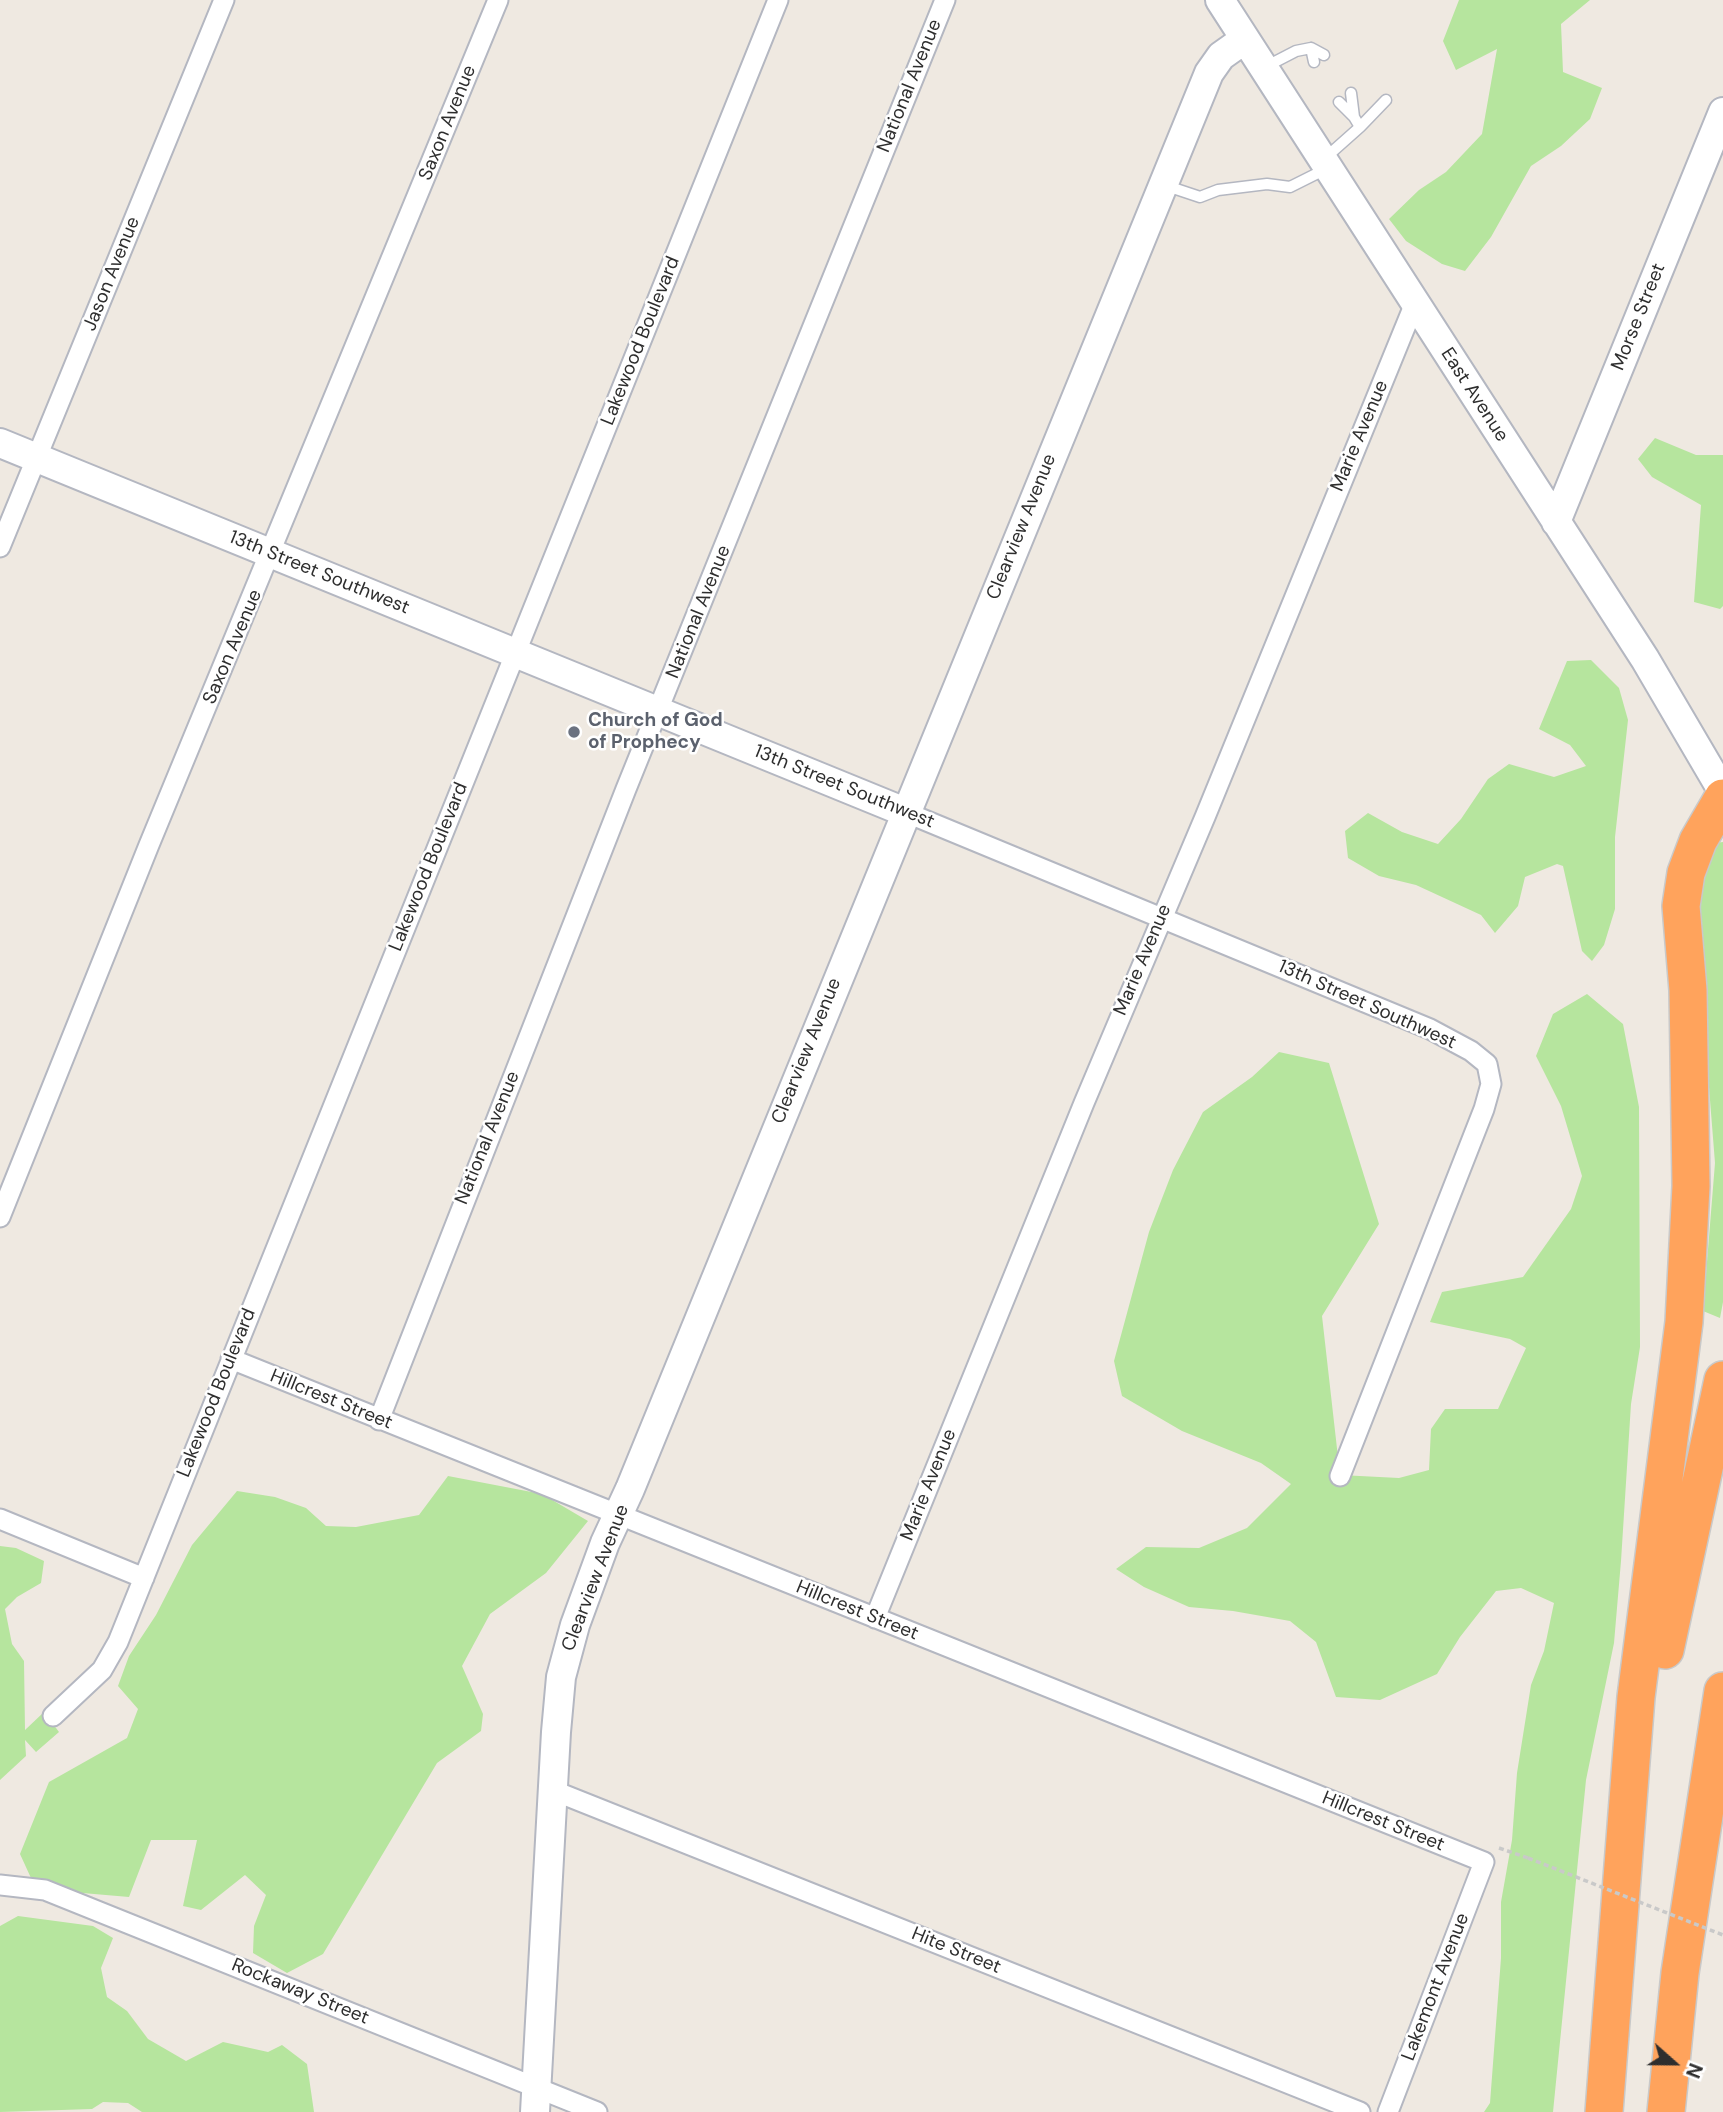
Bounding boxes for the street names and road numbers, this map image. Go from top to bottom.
street label: National Avenue [873,16,947,156]
street label: Saxon Avenue [415,62,481,184]
street label: Jason Avenue [79,214,145,334]
street label: Lakewood Boulevard [597,253,685,429]
street label: Morse Street [1607,260,1671,374]
street label: East Avenue [1435,344,1513,446]
street label: Marie Avenue [1326,377,1394,495]
street label: Clearview Avenue [982,451,1062,603]
street label: 13th Street Southwest [225,526,413,620]
street label: National Avenue [662,542,736,682]
street label: Saxon Avenue [199,586,267,708]
street label: 13th Street Southwest [750,740,938,834]
street label: Lakewood Boulevard [385,779,473,955]
street label: Marie Avenue [1109,901,1177,1019]
street label: 13th Street Southwest [1274,955,1460,1055]
street label: Clearview Avenue [767,975,847,1127]
street label: National Avenue [451,1068,525,1208]
street label: Lakewood Boulevard [173,1305,261,1481]
street label: Hillcrest Street [267,1365,395,1435]
street label: Marie Avenue [896,1426,962,1544]
street label: Clearview Avenue [558,1502,634,1654]
street label: Hillcrest Street [793,1576,921,1646]
street label: Hillcrest Street [1319,1787,1447,1857]
street label: Lakemont Avenue [1397,1910,1475,2064]
street label: Hite Street [908,1923,1004,1979]
street label: Rockaway Street [228,1954,372,2030]

